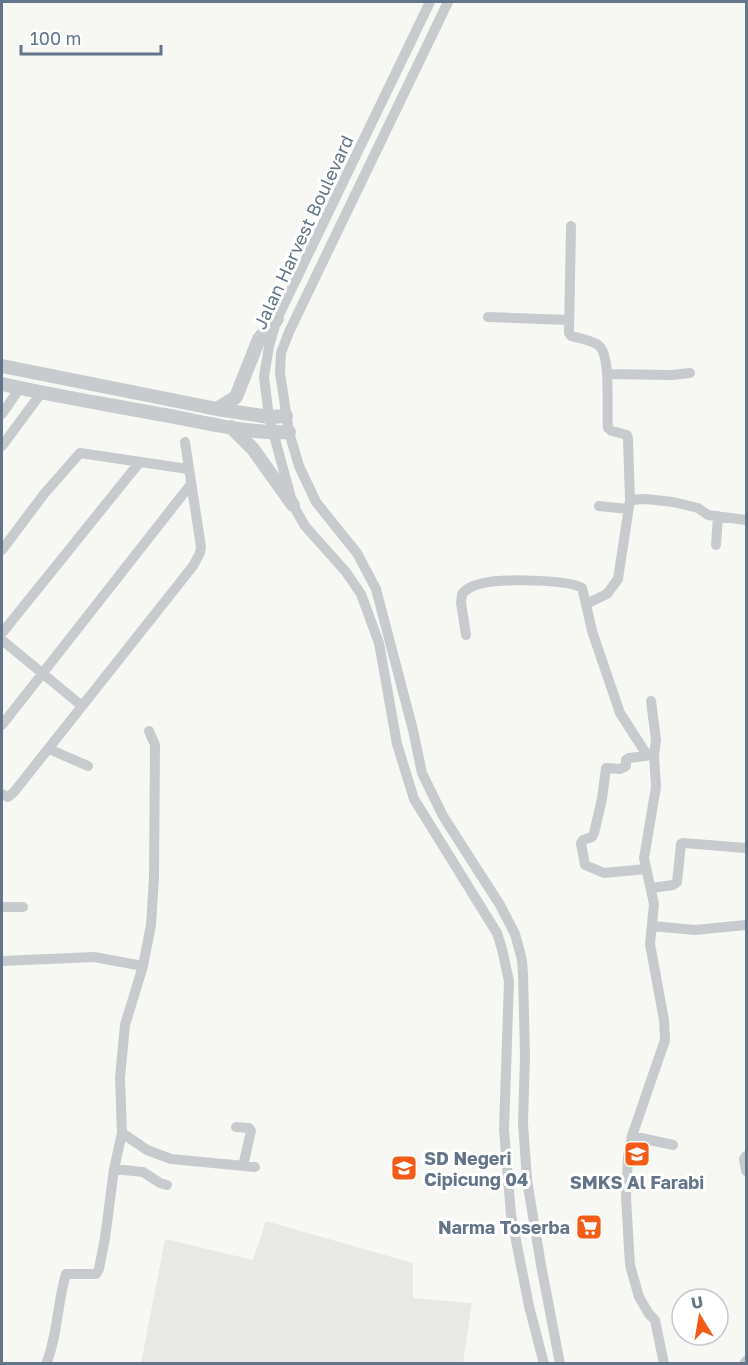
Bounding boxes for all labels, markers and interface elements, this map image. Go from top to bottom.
scale bar [21,18,160,56]
text: 100 m [30,27,81,49]
street label: Jalan Harvest Boulevard [248,132,358,332]
school or university icon: SMKS Al Farabi [622,1139,652,1169]
place label: SD Negeri Cipicung 04 [424,1147,528,1190]
school or university icon: SD Negeri Cipicung 04 [389,1153,419,1183]
place label: SMKS Al Farabi [570,1171,704,1193]
supermarket icon: Narma Toserba [574,1212,604,1242]
place label: Narma Toserba [438,1216,570,1238]
north arrow [670,1287,730,1347]
text: U [689,1291,705,1313]

